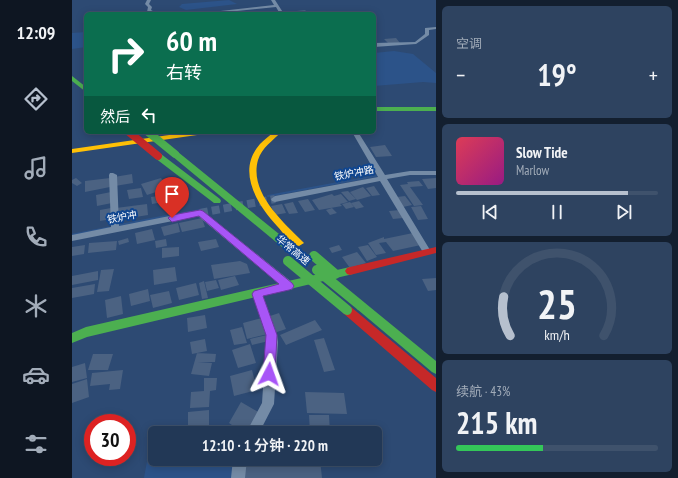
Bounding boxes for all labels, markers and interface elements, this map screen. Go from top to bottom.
text: 12:09 [17,21,55,44]
text: 60 m [166,22,217,59]
icon: right [100,28,152,80]
text: 空调 [456,35,482,52]
text: 19° [537,55,577,94]
text: 右转 [166,61,202,84]
text: − [456,61,465,89]
text: + [649,61,658,89]
icon: directions [22,85,50,113]
icon: left [138,104,160,126]
text: 然后 [100,107,130,126]
text: Slow Tide [516,143,568,162]
icon: music [22,154,50,182]
text: Marlow [516,162,549,179]
street label: 铁炉冲路 [333,163,375,183]
pin [155,177,189,218]
icon: arrive [161,183,183,205]
icon: previous [479,201,501,223]
icon: pause [546,201,568,223]
icon: next [613,201,635,223]
street label: 铁炉冲 [106,208,138,226]
icon: phone [22,223,50,251]
street label: 华常高速 [274,232,312,268]
text: 25 [537,277,577,330]
icon: climate [22,292,50,320]
text: km/h [544,325,570,344]
position arrow [248,353,290,395]
icon: car [22,361,50,389]
text: 续航 · 43% [456,383,510,400]
text: 215 km [456,403,537,442]
speed limit sign: 30 [84,414,136,466]
icon: filters [22,430,50,458]
text: 12:10 · 1 分钟 · 220 m [202,436,328,455]

